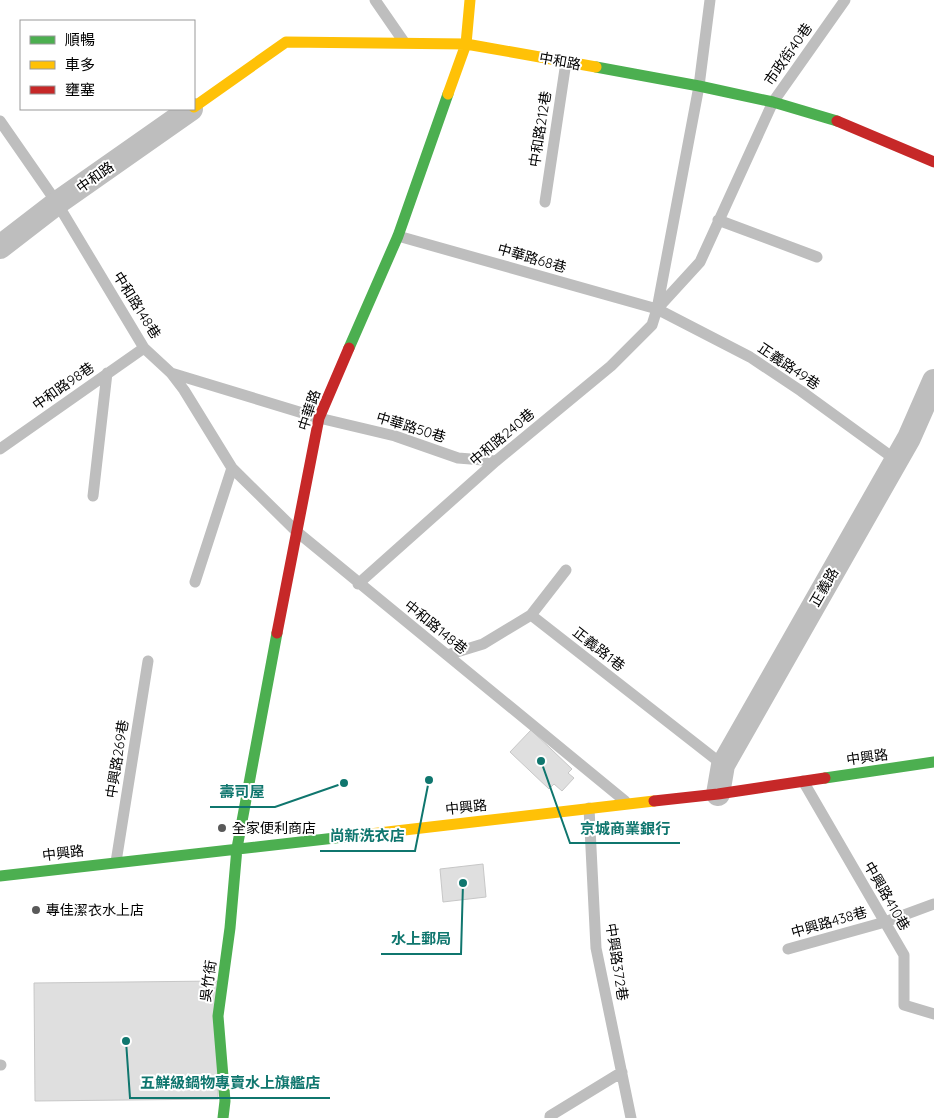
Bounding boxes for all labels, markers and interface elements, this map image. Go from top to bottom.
street label: 市政街40巷 [760,19,816,89]
legend [20,20,195,110]
text: 順暢 [65,30,95,49]
street label: 中和路 [538,48,582,74]
text: 車多 [65,55,95,74]
text: 壅塞 [65,80,95,99]
street label: 中和路212巷 [525,90,555,168]
street label: 中和路 [73,158,117,196]
street label: 中華路68巷 [495,240,569,276]
street label: 中和路148巷 [109,268,165,342]
street label: 正義路49巷 [755,339,823,393]
street label: 中和路98巷 [29,358,97,414]
street label: 中華路 [294,387,324,433]
street label: 中和路240巷 [466,405,538,469]
street label: 中華路50巷 [374,408,448,446]
street label: 正義路 [806,564,842,610]
street label: 中和路148巷 [401,596,471,658]
street label: 正義路1巷 [569,623,629,675]
street label: 中興路269巷 [102,719,132,799]
street label: 中興路 [845,745,889,769]
callout: 壽司屋 [210,777,275,807]
text: 壽司屋 [219,782,265,801]
street label: 中興路 [444,796,488,818]
callout: 京城商業銀行 [570,813,680,843]
place label: 全家便利商店 [232,819,316,837]
text: 京城商業銀行 [580,819,670,838]
callout: 尚新洗衣店 [320,821,415,851]
marker: 全家便利商店 [216,822,228,834]
text: 尚新洗衣店 [329,826,405,845]
street label: 中興路 [41,842,85,864]
street label: 中興路410巷 [860,858,914,934]
place label: 專佳潔衣水上店 [46,901,144,919]
street label: 中興路438巷 [789,903,869,941]
marker: 專佳潔衣水上店 [30,904,42,916]
street label: 中興路372巷 [602,922,632,1002]
callout: 水上郵局 [381,924,461,954]
text: 水上郵局 [391,929,451,948]
street label: 吳竹街 [196,959,220,1003]
callout: 五鮮級鍋物專賣水上旗艦店 [130,1068,330,1098]
text: 五鮮級鍋物專賣水上旗艦店 [140,1073,320,1092]

